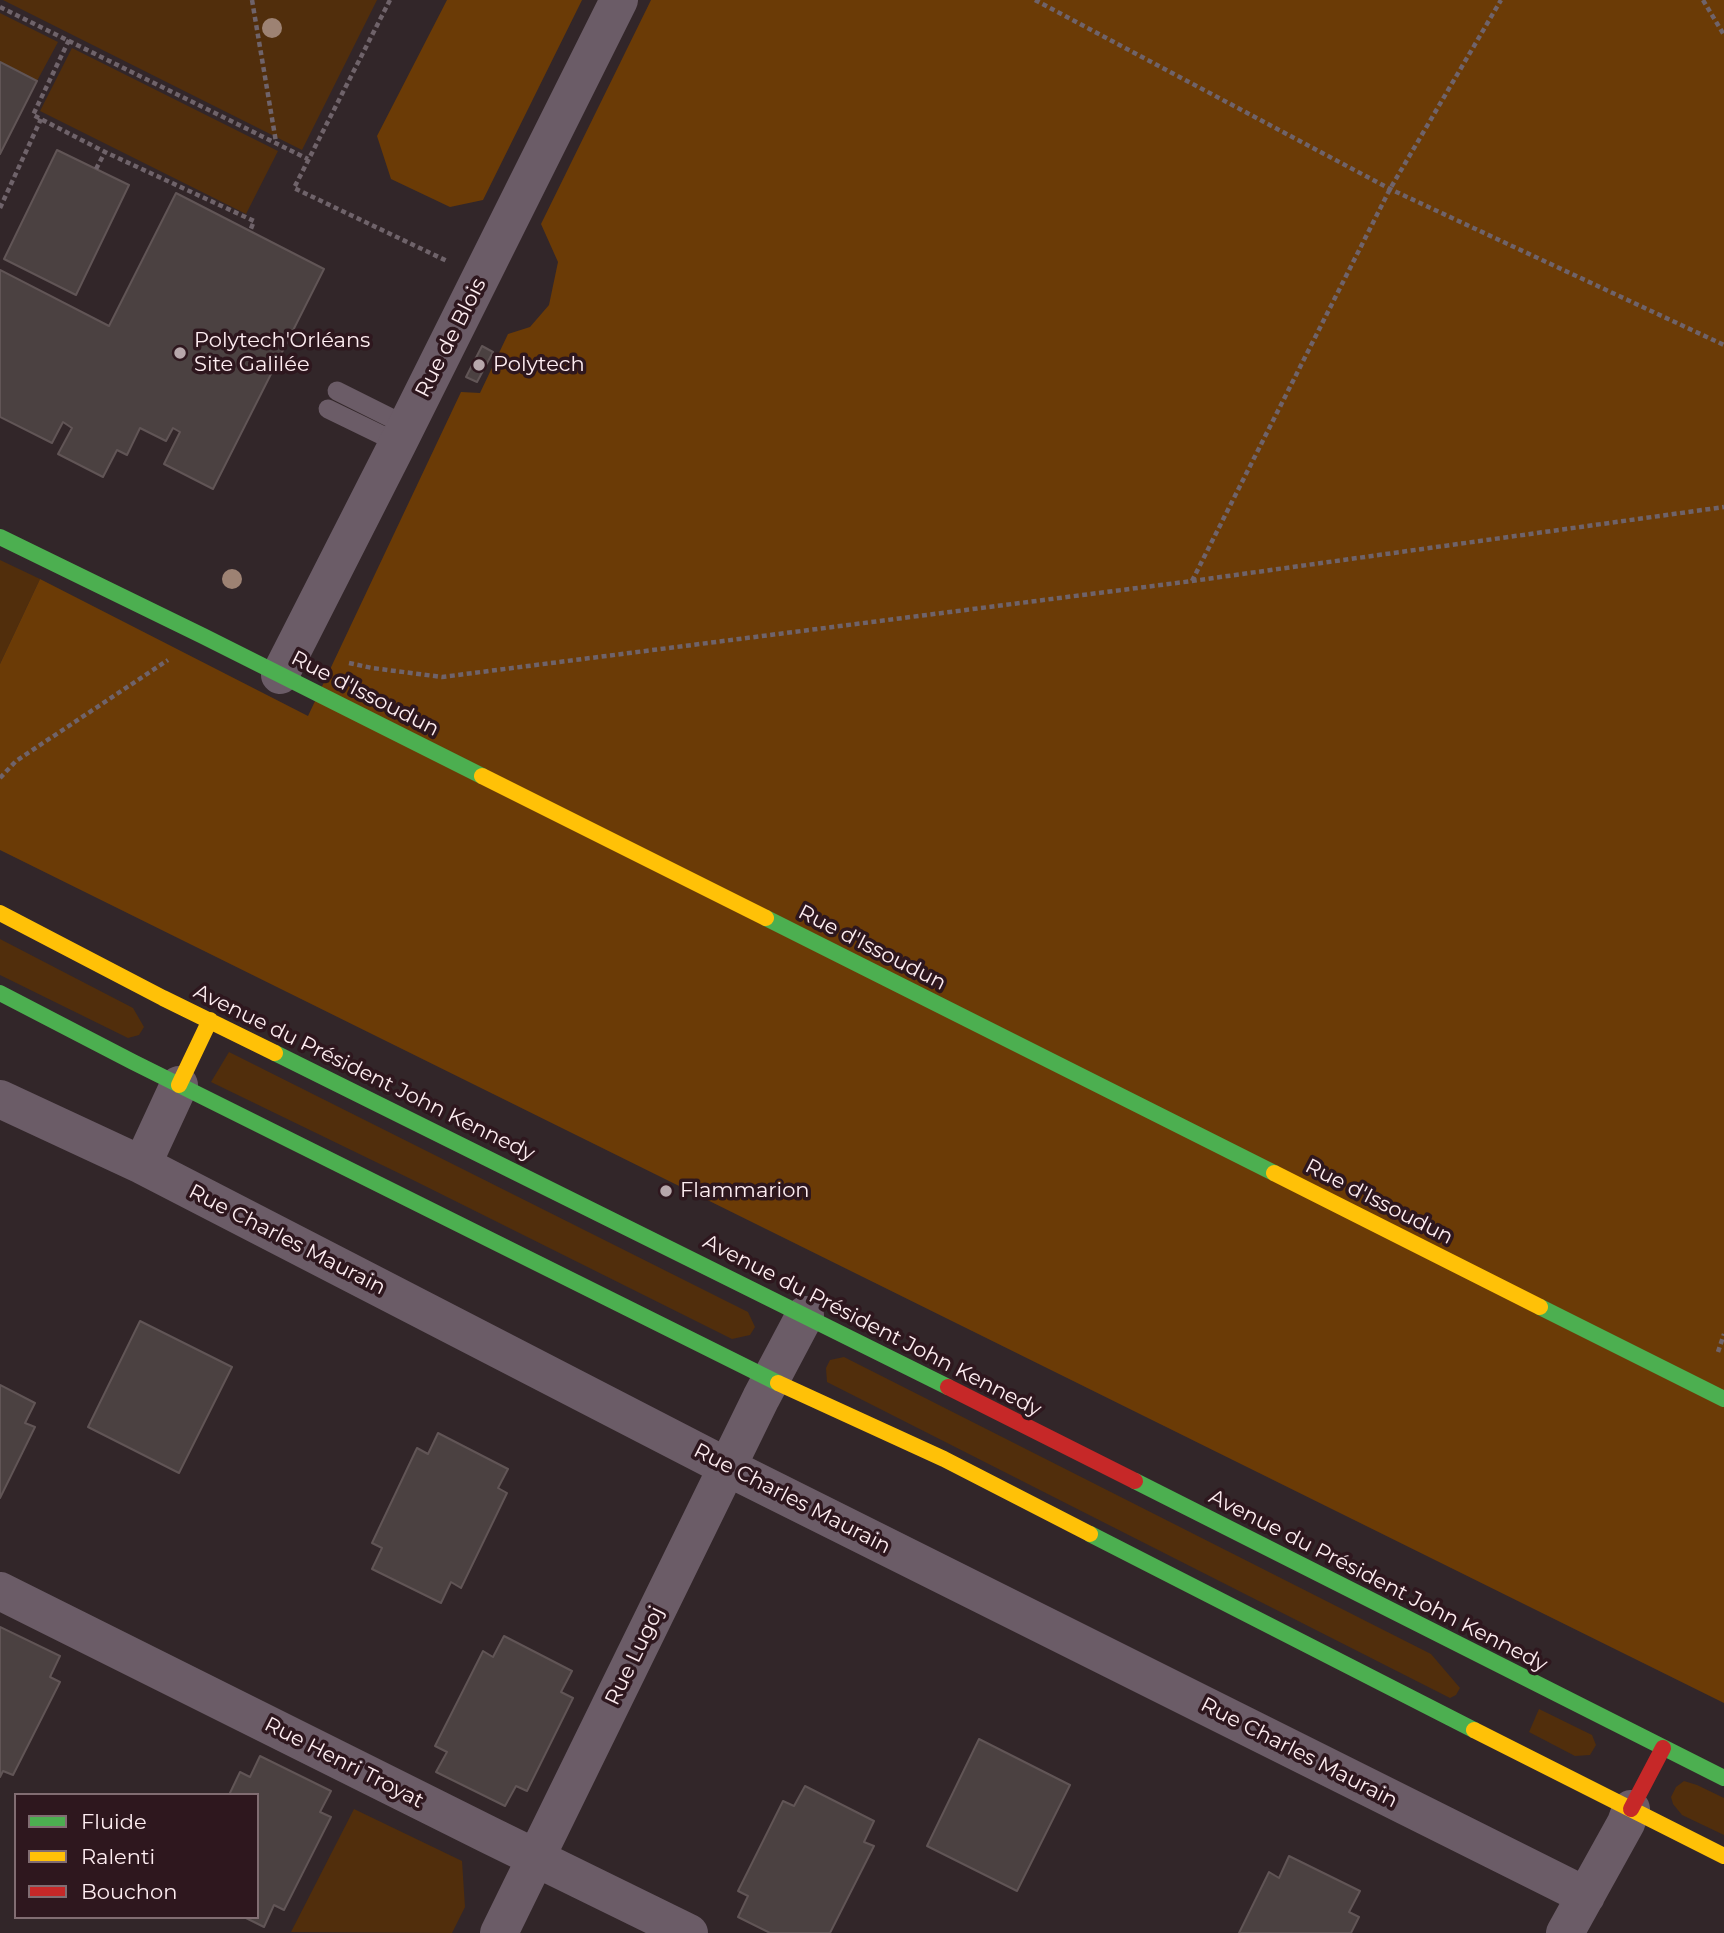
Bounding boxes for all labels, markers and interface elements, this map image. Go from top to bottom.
street label: Rue de Blois [410,274,492,402]
place label: Polytech'Orléans Site Galilée [194,328,370,378]
marker: Polytech'Orléans Site Galilée [172,345,188,361]
place label: Polytech [493,352,585,378]
marker: Polytech [471,357,487,373]
street label: Rue d'Issoudun [287,646,443,742]
street label: Rue d'Issoudun [794,900,950,996]
street label: Avenue du Président John Kennedy [189,979,539,1167]
street label: Rue d'Issoudun [1301,1154,1457,1250]
place label: Flammarion [680,1178,810,1204]
street label: Rue Charles Maurain [184,1179,390,1301]
marker: Flammarion [658,1183,674,1199]
street label: Avenue du Président John Kennedy [699,1229,1045,1423]
street label: Rue Charles Maurain [689,1438,895,1560]
street label: Avenue du Président John Kennedy [1205,1484,1551,1678]
street label: Rue Lugoj [600,1602,670,1710]
street label: Rue Charles Maurain [1196,1692,1402,1814]
street label: Rue Henri Troyat [260,1712,428,1814]
legend [14,1793,259,1919]
text: Fluide [81,1809,147,1834]
text: Ralenti [81,1844,155,1869]
text: Bouchon [81,1879,177,1904]

